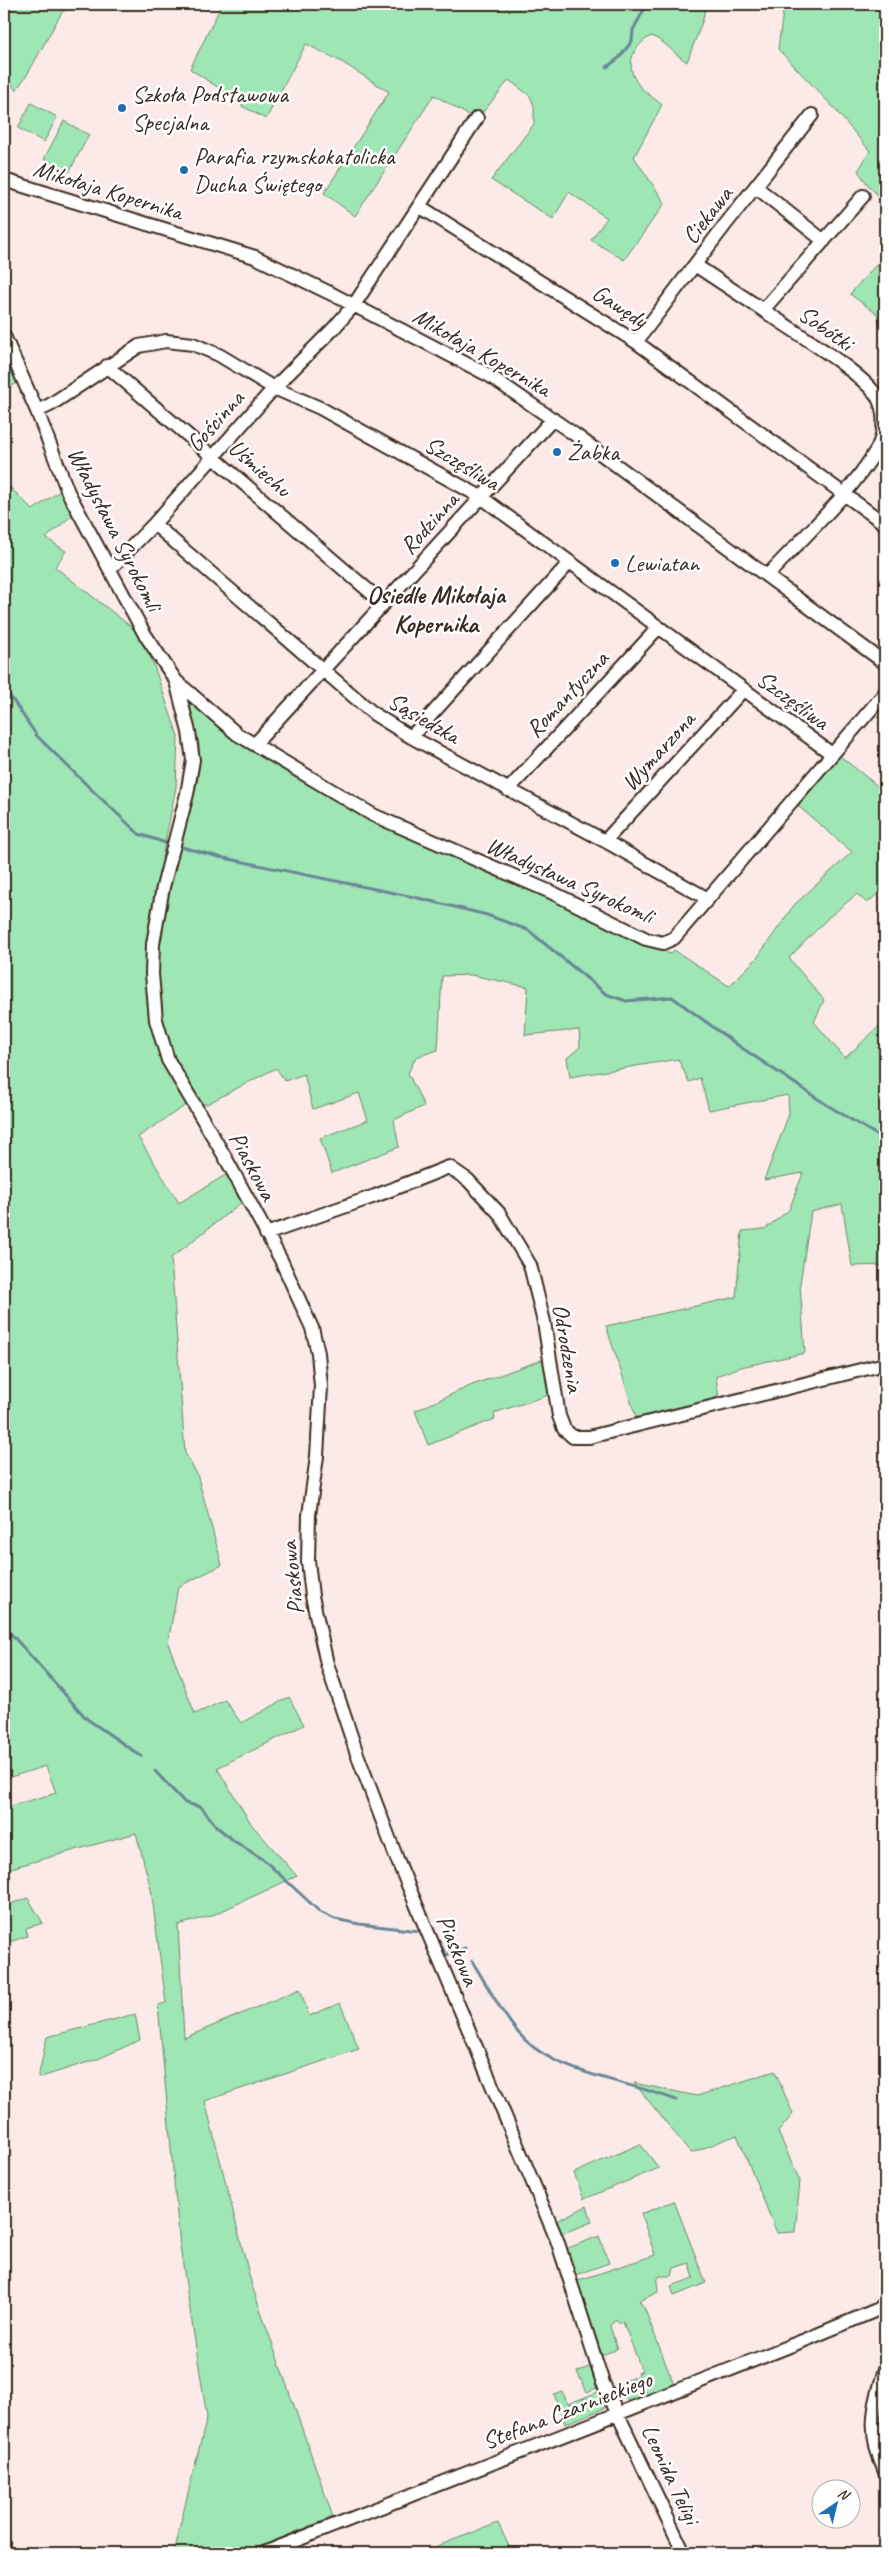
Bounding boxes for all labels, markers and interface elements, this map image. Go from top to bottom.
place label: Szkoła Podstawowa Specjalna [132,79,289,137]
marker: Szkoła Podstawowa Specjalna [116,102,128,114]
place label: Parafia rzymskokatolicka Ducha Świętego [194,141,396,199]
street label: Mikołaja Kopernika [30,153,188,228]
marker: Parafia rzymskokatolicka Ducha Świętego [178,164,190,176]
street label: Ciekawa [675,179,740,250]
street label: Gawędy [587,277,655,336]
street label: Sobótki [793,299,861,359]
street label: Mikołaja Kopernika [408,300,558,405]
street label: Gościnna [180,383,251,458]
street label: Szczęśliwa [419,429,506,498]
street label: Uśmiechu [222,433,299,505]
place label: Żabka [567,437,620,467]
street label: Władysława Syrokomli [61,442,170,618]
marker: Żabka [551,446,563,458]
street label: Rodzinna [393,484,466,561]
place label: Lewiatan [625,548,700,578]
marker: Lewiatan [609,557,621,569]
district label: Osiedle Mikołaja Kopernika [367,579,507,640]
street label: Romantyczna [519,643,616,744]
street label: Szczęśliwa [751,664,836,737]
street label: Sąsiedzka [383,685,467,752]
street label: Wymarzona [615,704,703,797]
street label: Władysława Syrokomli [482,830,661,931]
street label: Piaskowa [222,1126,284,1207]
street label: Odrodzenia [545,1302,591,1396]
street label: Piaskowa [273,1538,311,1616]
street label: Piaskowa [430,1910,487,1991]
street label: Stefana Czarnieckiego [478,2363,657,2456]
street label: Leonida Teligi [635,2419,708,2531]
north arrow [812,2480,862,2530]
text: N [835,2484,854,2505]

